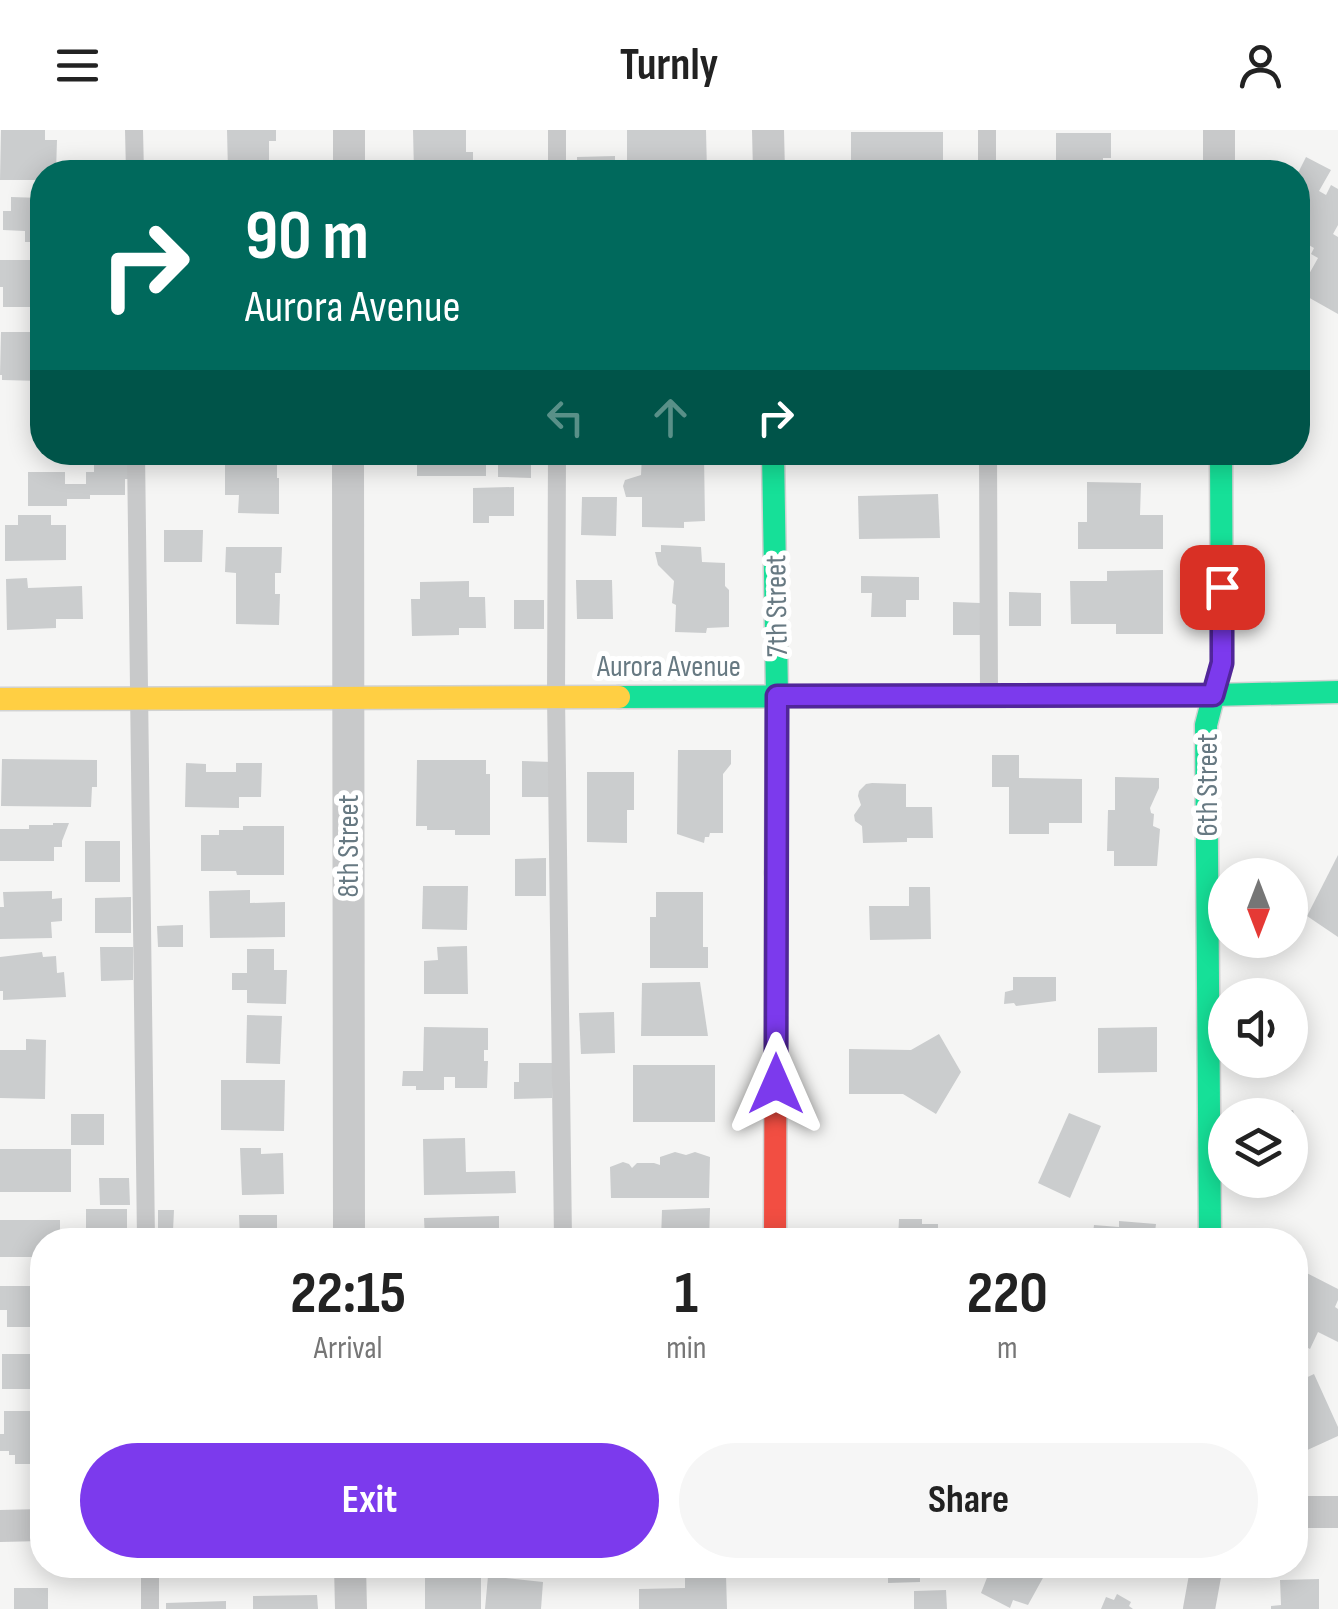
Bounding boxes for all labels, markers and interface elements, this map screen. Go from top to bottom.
icon: menu [50,38,105,93]
text: Turnly [620,38,718,93]
icon: person [1233,38,1288,93]
text: 90 m [245,195,369,279]
icon: right [80,200,210,330]
text: Aurora Avenue [245,280,461,335]
icon: left [538,390,593,445]
icon: ahead [643,390,698,445]
icon: right [748,390,803,445]
pin [1180,545,1265,630]
street label: 7th Street [758,555,796,657]
icon: arrive [1195,560,1250,615]
street label: Aurora Avenue [596,649,741,685]
street label: 6th Street [1190,733,1226,837]
street label: 8th Street [331,794,367,898]
north arrow [1208,858,1308,958]
map controls [1208,858,1308,1198]
button: sound [1208,978,1308,1078]
position arrow [724,1032,828,1136]
button: layers [1208,1098,1308,1198]
text: 22:15 [290,1258,406,1330]
text: 1 [675,1258,698,1330]
text: 220 [967,1258,1048,1330]
text: Arrival [314,1329,383,1368]
text: min [666,1329,706,1368]
text: m [997,1329,1017,1368]
button: Exit [80,1443,659,1558]
button: Share [679,1443,1258,1558]

